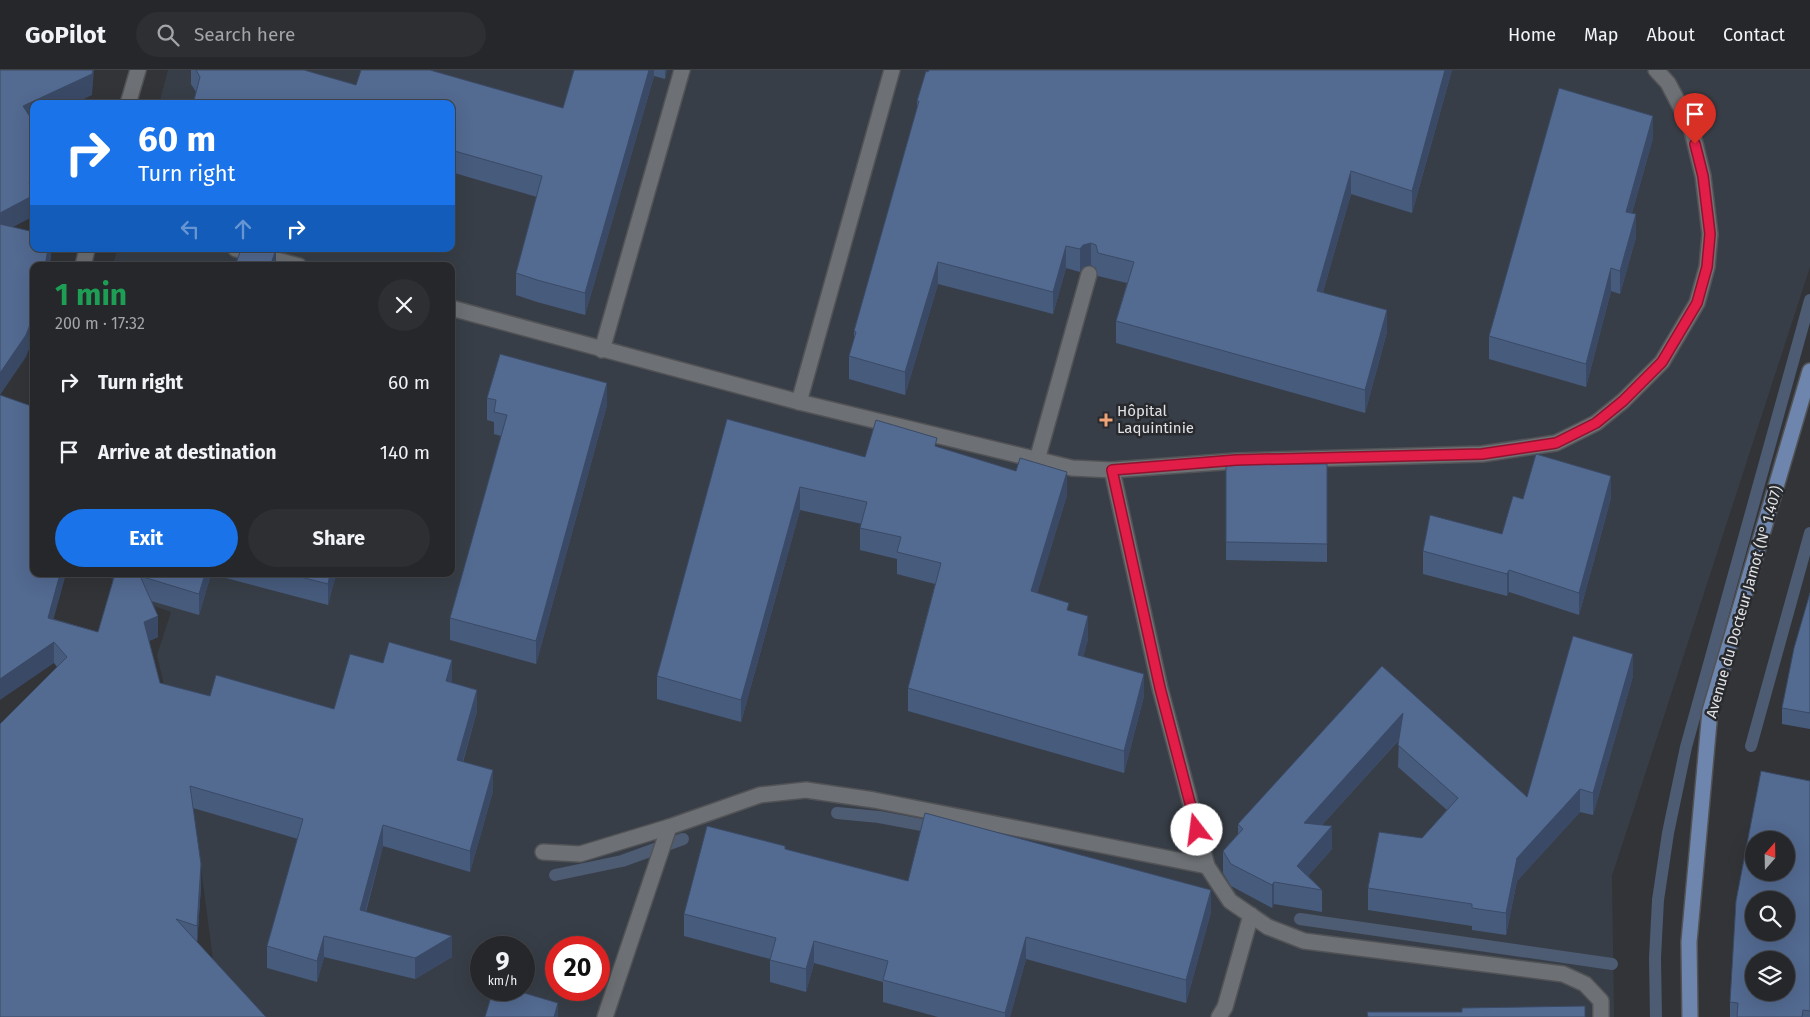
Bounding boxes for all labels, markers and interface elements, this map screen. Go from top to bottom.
search box [136,12,486,57]
text: GoPilot [25,21,106,49]
icon: search [154,21,182,49]
text: Search here [194,23,295,46]
text: Home [1508,24,1556,46]
text: Map [1584,24,1618,46]
text: About [1646,24,1695,46]
text: Contact [1723,24,1785,46]
pin [1674,93,1716,144]
icon: arrive [1681,100,1709,128]
text: 60 m [138,118,216,160]
icon: right [55,120,120,185]
text: Turn right [138,160,235,187]
icon: left [176,215,204,243]
icon: ahead [229,215,257,243]
icon: right [282,215,310,243]
text: 1 min [55,277,127,313]
button: close [378,279,430,331]
text: 200 m · 17:32 [55,314,145,333]
icon: right [55,368,83,396]
text: Turn right [98,371,183,394]
text: 60 m [388,371,430,394]
place label: Hôpital Laquintinie [1117,402,1194,437]
marker: Hôpital Laquintinie [1099,413,1113,427]
icon: arrive [55,438,83,466]
text: Arrive at destination [98,441,277,464]
text: 140 m [380,441,430,464]
street label: Avenue du Docteur Jamot (N° 1.407) [1702,484,1786,720]
button: Exit [55,509,238,567]
button: Share [248,509,430,567]
position arrow [1170,803,1222,855]
north arrow [1745,831,1795,881]
map controls [1745,831,1795,1001]
button: search [1745,891,1795,941]
speed limit sign: 20 [545,936,610,1001]
text: 9 [495,947,510,977]
button: layers [1745,951,1795,1001]
text: km/h [488,974,517,988]

